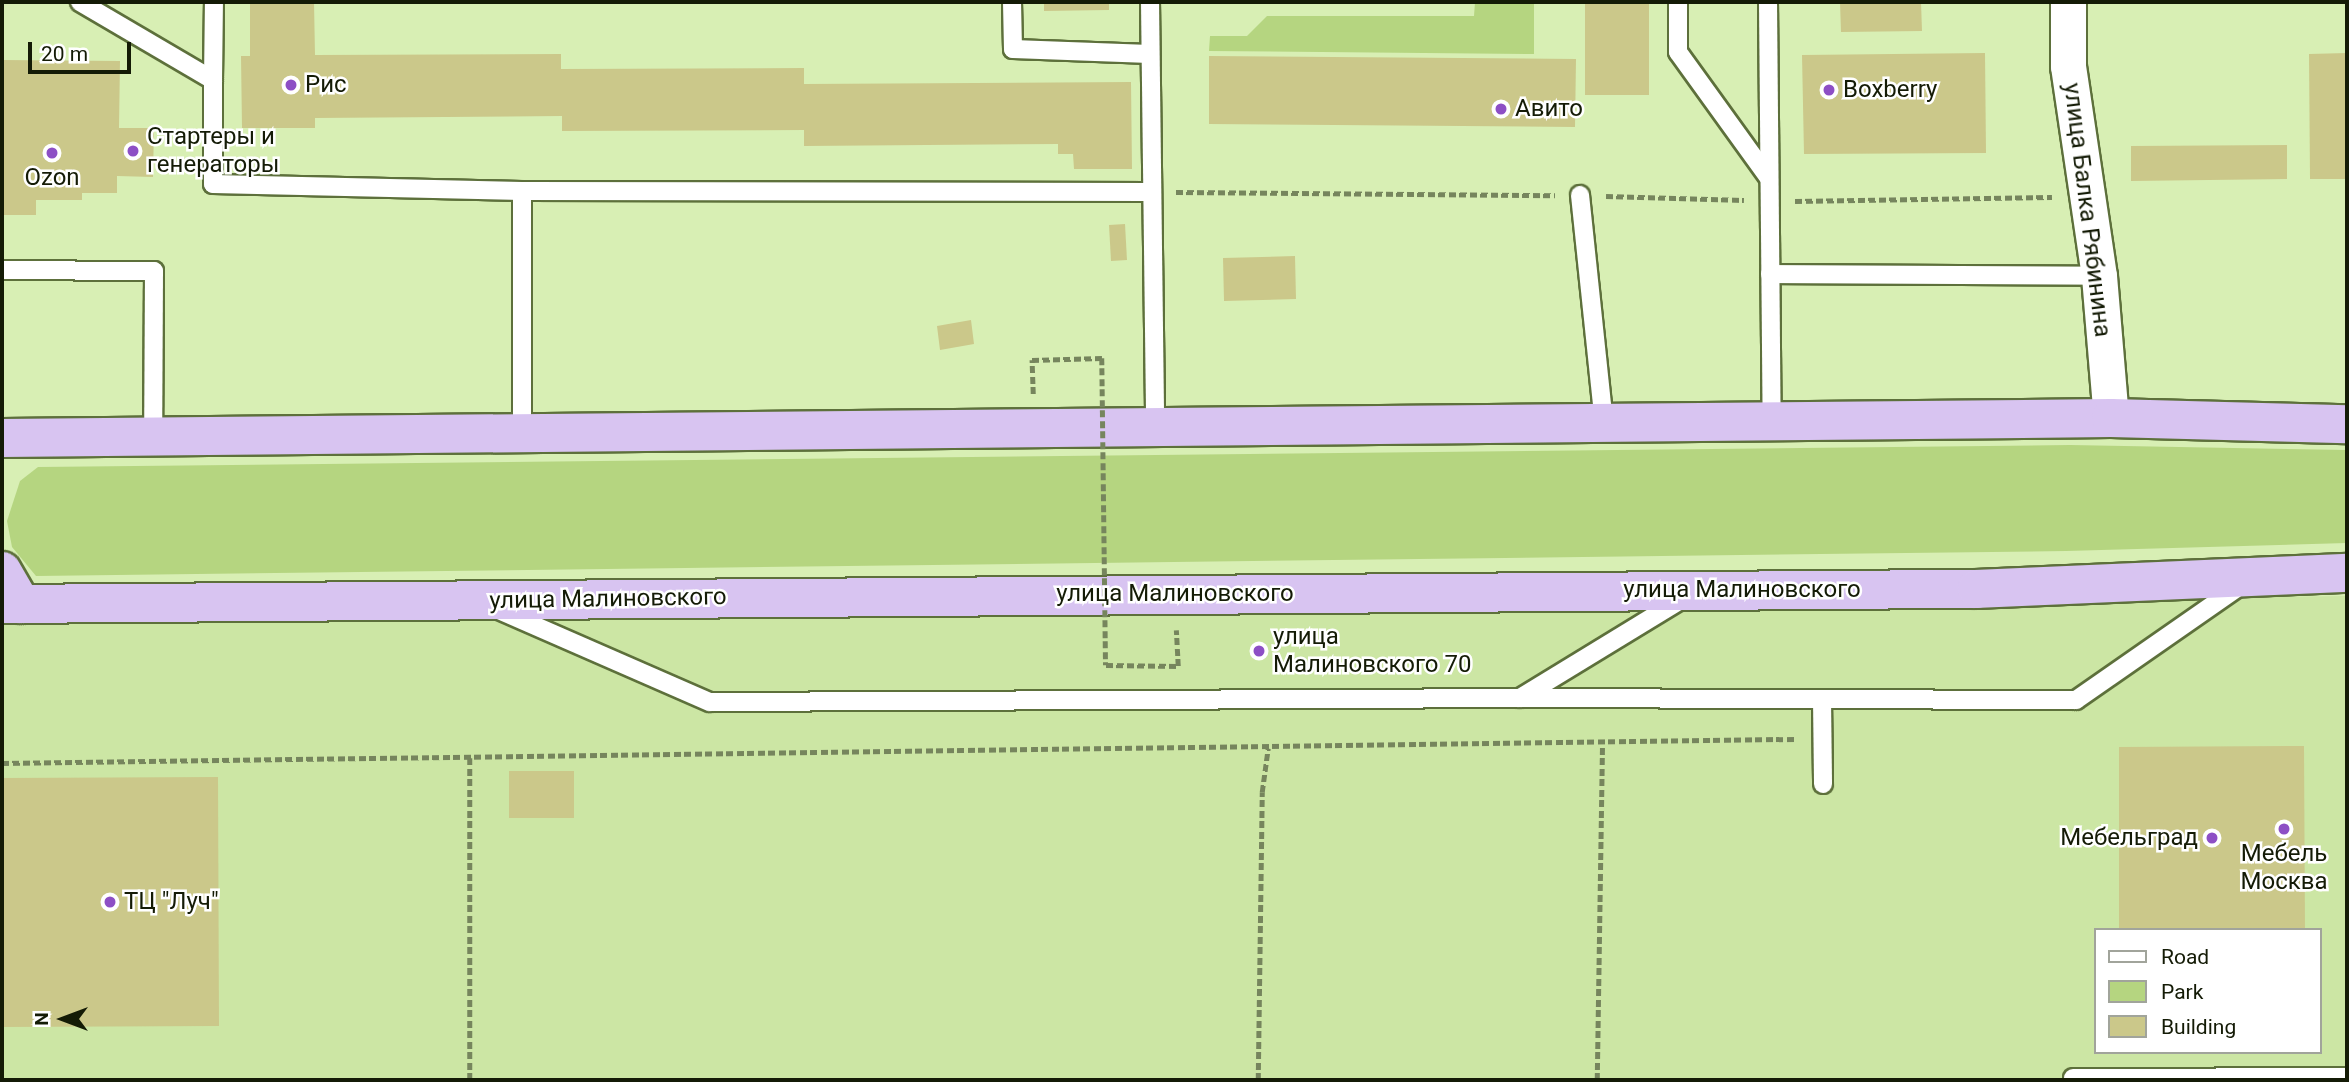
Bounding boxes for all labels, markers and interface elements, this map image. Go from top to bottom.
scale bar [32,28,135,72]
text: 20 m [41,42,88,66]
place label: Рис [305,71,347,99]
place label: Boxberry [1843,76,1937,104]
marker: Рис [283,77,299,93]
street label: улица Балка Рябинина [2057,81,2117,339]
marker: Boxberry [1821,82,1837,98]
place label: Авито [1515,95,1583,123]
marker: Авито [1493,101,1509,117]
place label: Стартеры и генераторы [147,123,279,179]
marker: Стартеры и генераторы [125,143,141,159]
marker: Ozon [44,145,60,161]
place label: Ozon [24,164,80,192]
street label: улица Малиновского [1623,576,1861,604]
street label: улица Малиновского [1056,580,1294,608]
street label: улица Малиновского [489,583,727,615]
place label: улица Малиновского 70 [1273,623,1471,679]
marker: улица Малиновского 70 [1251,643,1267,659]
marker: Мебель Москва [2276,821,2292,837]
place label: Мебельград [2060,824,2198,852]
marker: Мебельград [2204,830,2220,846]
place label: Мебель Москва [2241,840,2327,896]
place label: ТЦ "Луч" [124,888,219,916]
marker: ТЦ "Луч" [102,894,118,910]
legend [2094,928,2321,1054]
text: Road [2161,945,2209,969]
text: Park [2161,980,2203,1004]
north arrow [28,984,98,1054]
text: N [30,1012,53,1026]
text: Building [2161,1015,2236,1039]

